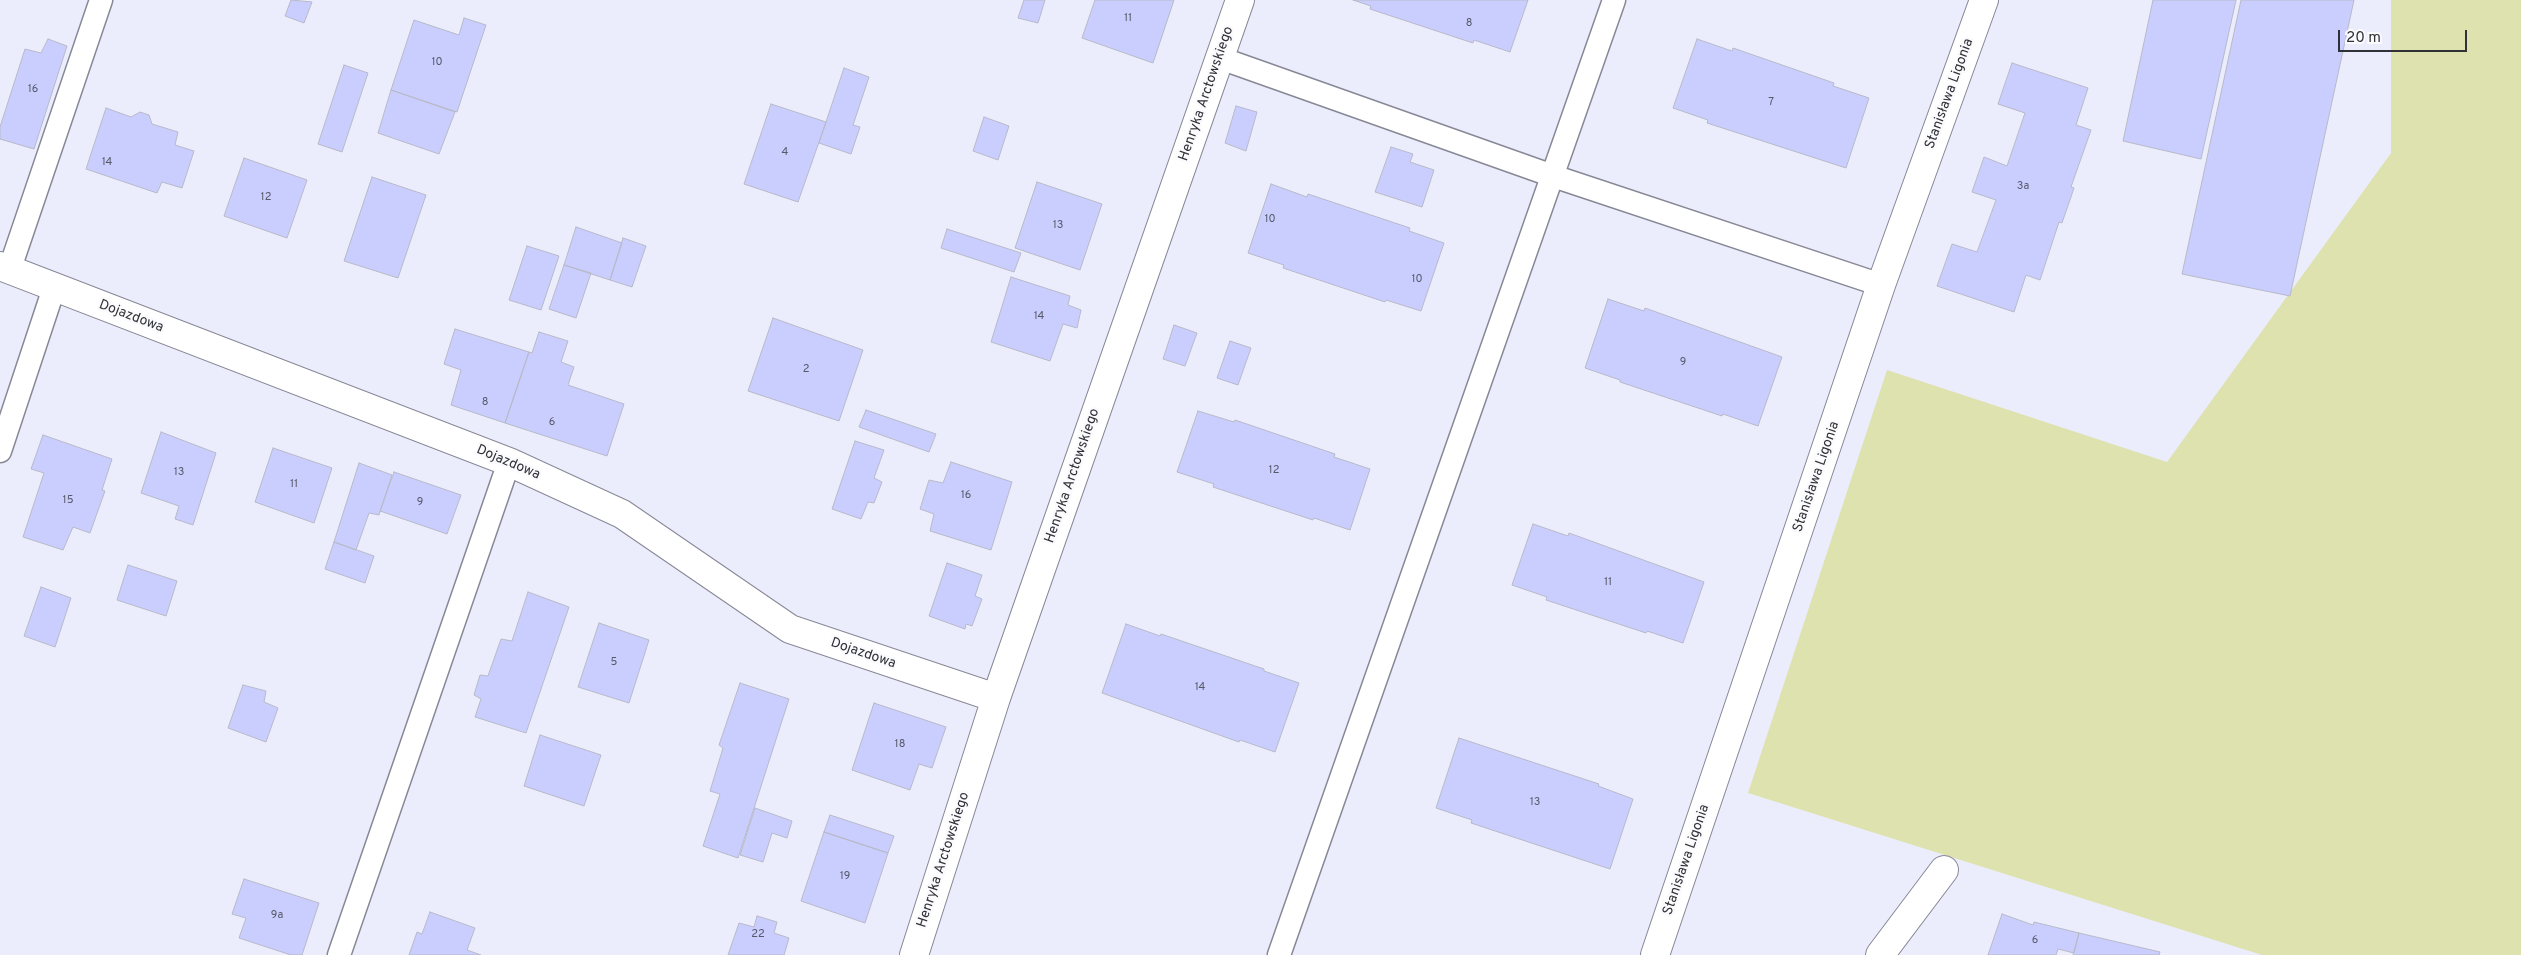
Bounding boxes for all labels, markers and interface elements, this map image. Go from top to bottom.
house number: 11 [1124,12,1132,26]
house number: 8 [1466,17,1472,31]
scale bar [2341,20,2470,52]
street label: Henryka Arctowskiego [1176,24,1238,164]
text: 20 m [2346,29,2381,48]
street label: Stanisława Ligonia [1922,37,1978,151]
house number: 10 [431,56,443,70]
house number: 16 [28,83,38,97]
house number: 7 [1768,96,1774,110]
house number: 4 [782,146,788,160]
house number: 14 [102,156,112,170]
house number: 3a [2017,180,2029,194]
house number: 12 [261,191,271,205]
house number: 10 [1264,213,1276,227]
house number: 13 [1053,219,1063,233]
house number: 10 [1411,273,1423,287]
street label: Dojazdowa [96,297,166,337]
house number: 14 [1034,310,1044,324]
house number: 9 [1680,356,1686,370]
house number: 2 [803,363,809,377]
house number: 8 [482,396,488,410]
street label: Henryka Arctowskiego [1042,406,1104,546]
house number: 6 [549,416,555,430]
street label: Stanisława Ligonia [1790,419,1844,535]
street label: Dojazdowa [473,442,543,484]
house number: 12 [1269,464,1279,478]
house number: 13 [174,466,184,480]
house number: 11 [290,478,298,492]
house number: 16 [961,489,971,503]
house number: 15 [63,494,73,508]
house number: 9 [417,496,423,510]
house number: 11 [1604,576,1612,590]
street label: Dojazdowa [828,635,898,673]
house number: 5 [611,656,617,670]
house number: 14 [1195,681,1205,695]
house number: 18 [895,738,905,752]
street label: Henryka Arctowskiego [914,790,974,930]
house number: 13 [1530,796,1540,810]
street label: Stanisława Ligonia [1660,802,1714,918]
house number: 19 [840,870,850,884]
house number: 9a [271,909,283,923]
house number: 22 [751,928,765,942]
house number: 6 [2032,934,2038,948]

